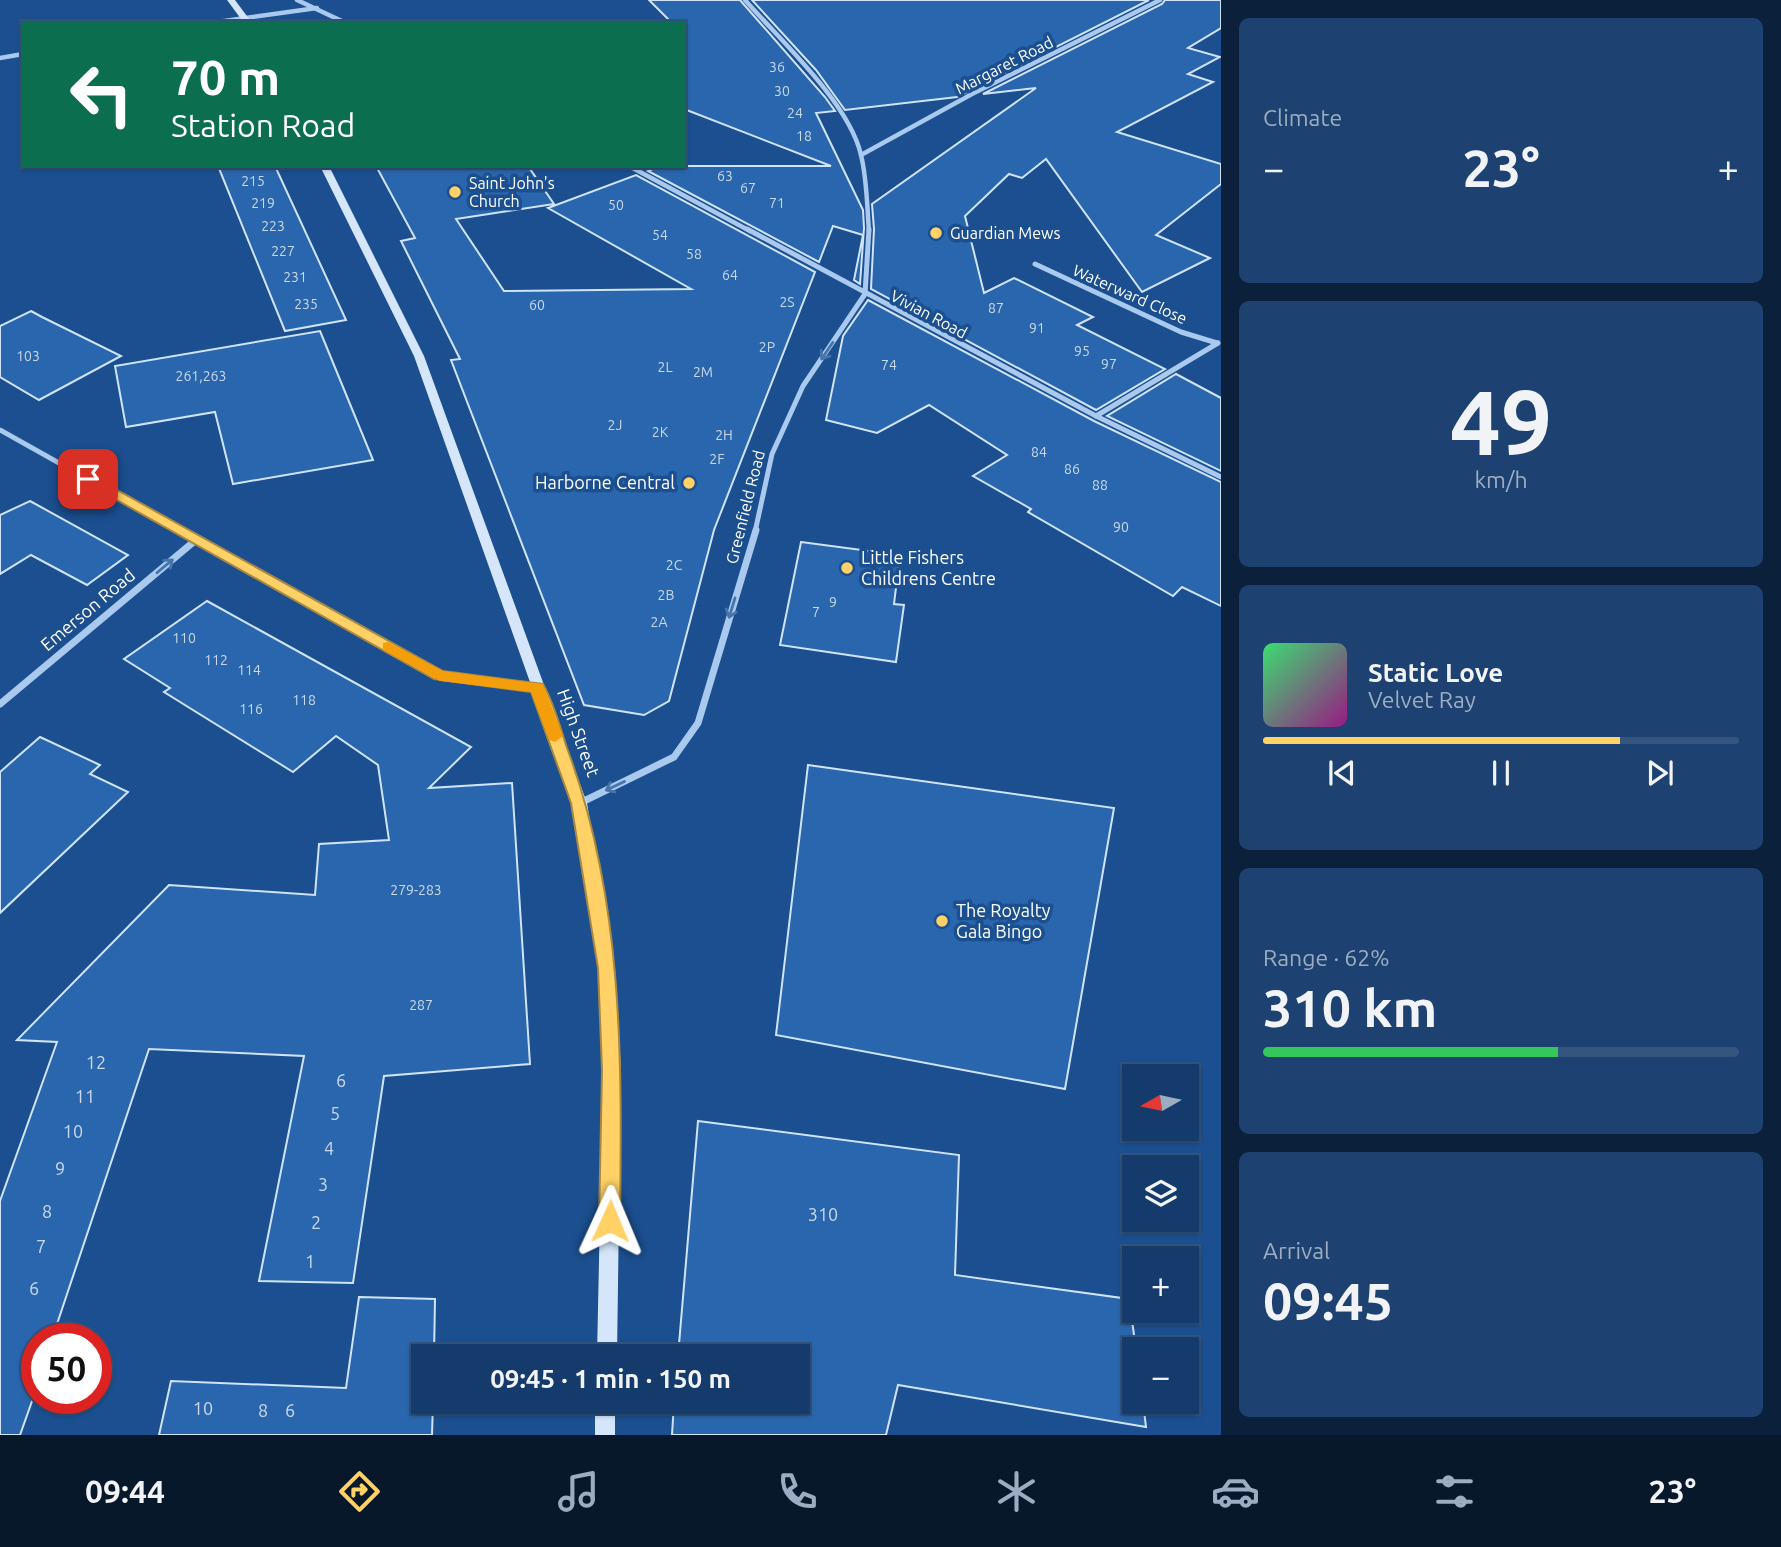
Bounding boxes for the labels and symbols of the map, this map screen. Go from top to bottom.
street label: Margaret Road [952,33,1056,97]
house number: 36 [769,59,785,75]
house number: 30 [774,83,790,99]
house number: 24 [787,105,803,121]
house number: 18 [796,128,812,144]
house number: 63 [717,168,733,184]
house number: 215 [241,173,265,189]
place label: Saint John's Church [469,174,555,210]
house number: 67 [740,180,756,196]
marker: Saint John's Church [447,184,463,200]
house number: 219 [251,195,275,211]
house number: 71 [769,195,785,211]
house number: 50 [608,197,624,213]
house number: 223 [261,218,285,234]
place label: Guardian Mews [950,224,1060,242]
marker: Guardian Mews [928,225,944,241]
house number: 54 [652,227,668,243]
house number: 227 [271,243,295,259]
house number: 58 [686,246,702,262]
street label: Waterward Close [1070,261,1190,327]
house number: 64 [722,267,738,283]
house number: 231 [283,269,307,285]
street label: Vivian Road [888,286,970,342]
house number: 2S [779,294,795,310]
house number: 235 [294,296,318,312]
house number: 60 [529,297,545,313]
house number: 87 [988,300,1004,316]
house number: 91 [1029,320,1045,336]
house number: 2P [759,339,775,355]
one-way arrow [820,340,834,360]
house number: 95 [1074,343,1090,359]
house number: 103 [16,348,40,364]
house number: 97 [1101,356,1117,372]
house number: 74 [881,357,897,373]
house number: 2L [657,359,673,375]
house number: 2M [693,364,713,380]
house number: 261,263 [176,368,226,384]
house number: 2J [608,417,622,433]
house number: 2K [652,424,669,440]
house number: 2H [715,427,733,443]
house number: 84 [1031,444,1047,460]
street label: Greenfield Road [722,448,768,566]
pin [58,449,118,509]
house number: 2F [709,451,725,467]
house number: 86 [1064,461,1080,477]
place label: Harborne Central [535,472,675,492]
marker: Harborne Central [681,475,697,491]
house number: 88 [1092,477,1108,493]
house number: 90 [1113,519,1129,535]
place label: Little Fishers Childrens Centre [861,547,996,588]
house number: 2C [666,557,683,573]
one-way arrow [156,558,174,574]
marker: Little Fishers Childrens Centre [839,560,855,576]
street label: Emerson Road [36,564,138,654]
house number: 2B [658,587,674,603]
house number: 9 [829,594,837,610]
one-way arrow [725,597,738,619]
house number: 7 [812,604,820,620]
house number: 2A [651,614,668,630]
house number: 110 [172,630,196,646]
house number: 112 [204,652,228,668]
house number: 114 [237,662,261,678]
street label: High Street [554,686,604,779]
house number: 118 [292,692,316,708]
house number: 116 [239,701,263,717]
one-way arrow [605,780,626,793]
house number: 279-283 [390,882,442,898]
place label: The Royalty Gala Bingo [956,900,1051,941]
marker: The Royalty Gala Bingo [934,913,950,929]
house number: 287 [409,997,433,1013]
house number: 12 [86,1052,106,1072]
north arrow [1122,1064,1199,1141]
house number: 6 [336,1070,346,1090]
house number: 11 [75,1086,95,1106]
house number: 5 [330,1103,340,1123]
house number: 10 [63,1121,83,1141]
house number: 4 [324,1138,334,1158]
house number: 9 [55,1158,65,1178]
house number: 3 [318,1174,328,1194]
position arrow [573,1184,647,1258]
house number: 8 [42,1201,52,1221]
house number: 310 [808,1204,838,1224]
house number: 2 [311,1212,321,1232]
house number: 7 [36,1236,46,1256]
house number: 1 [305,1251,315,1271]
house number: 6 [29,1278,39,1298]
speed limit sign: 50 [21,1323,112,1414]
house number: 10 [193,1398,213,1418]
house number: 8 [258,1400,268,1420]
house number: 6 [285,1400,295,1420]

